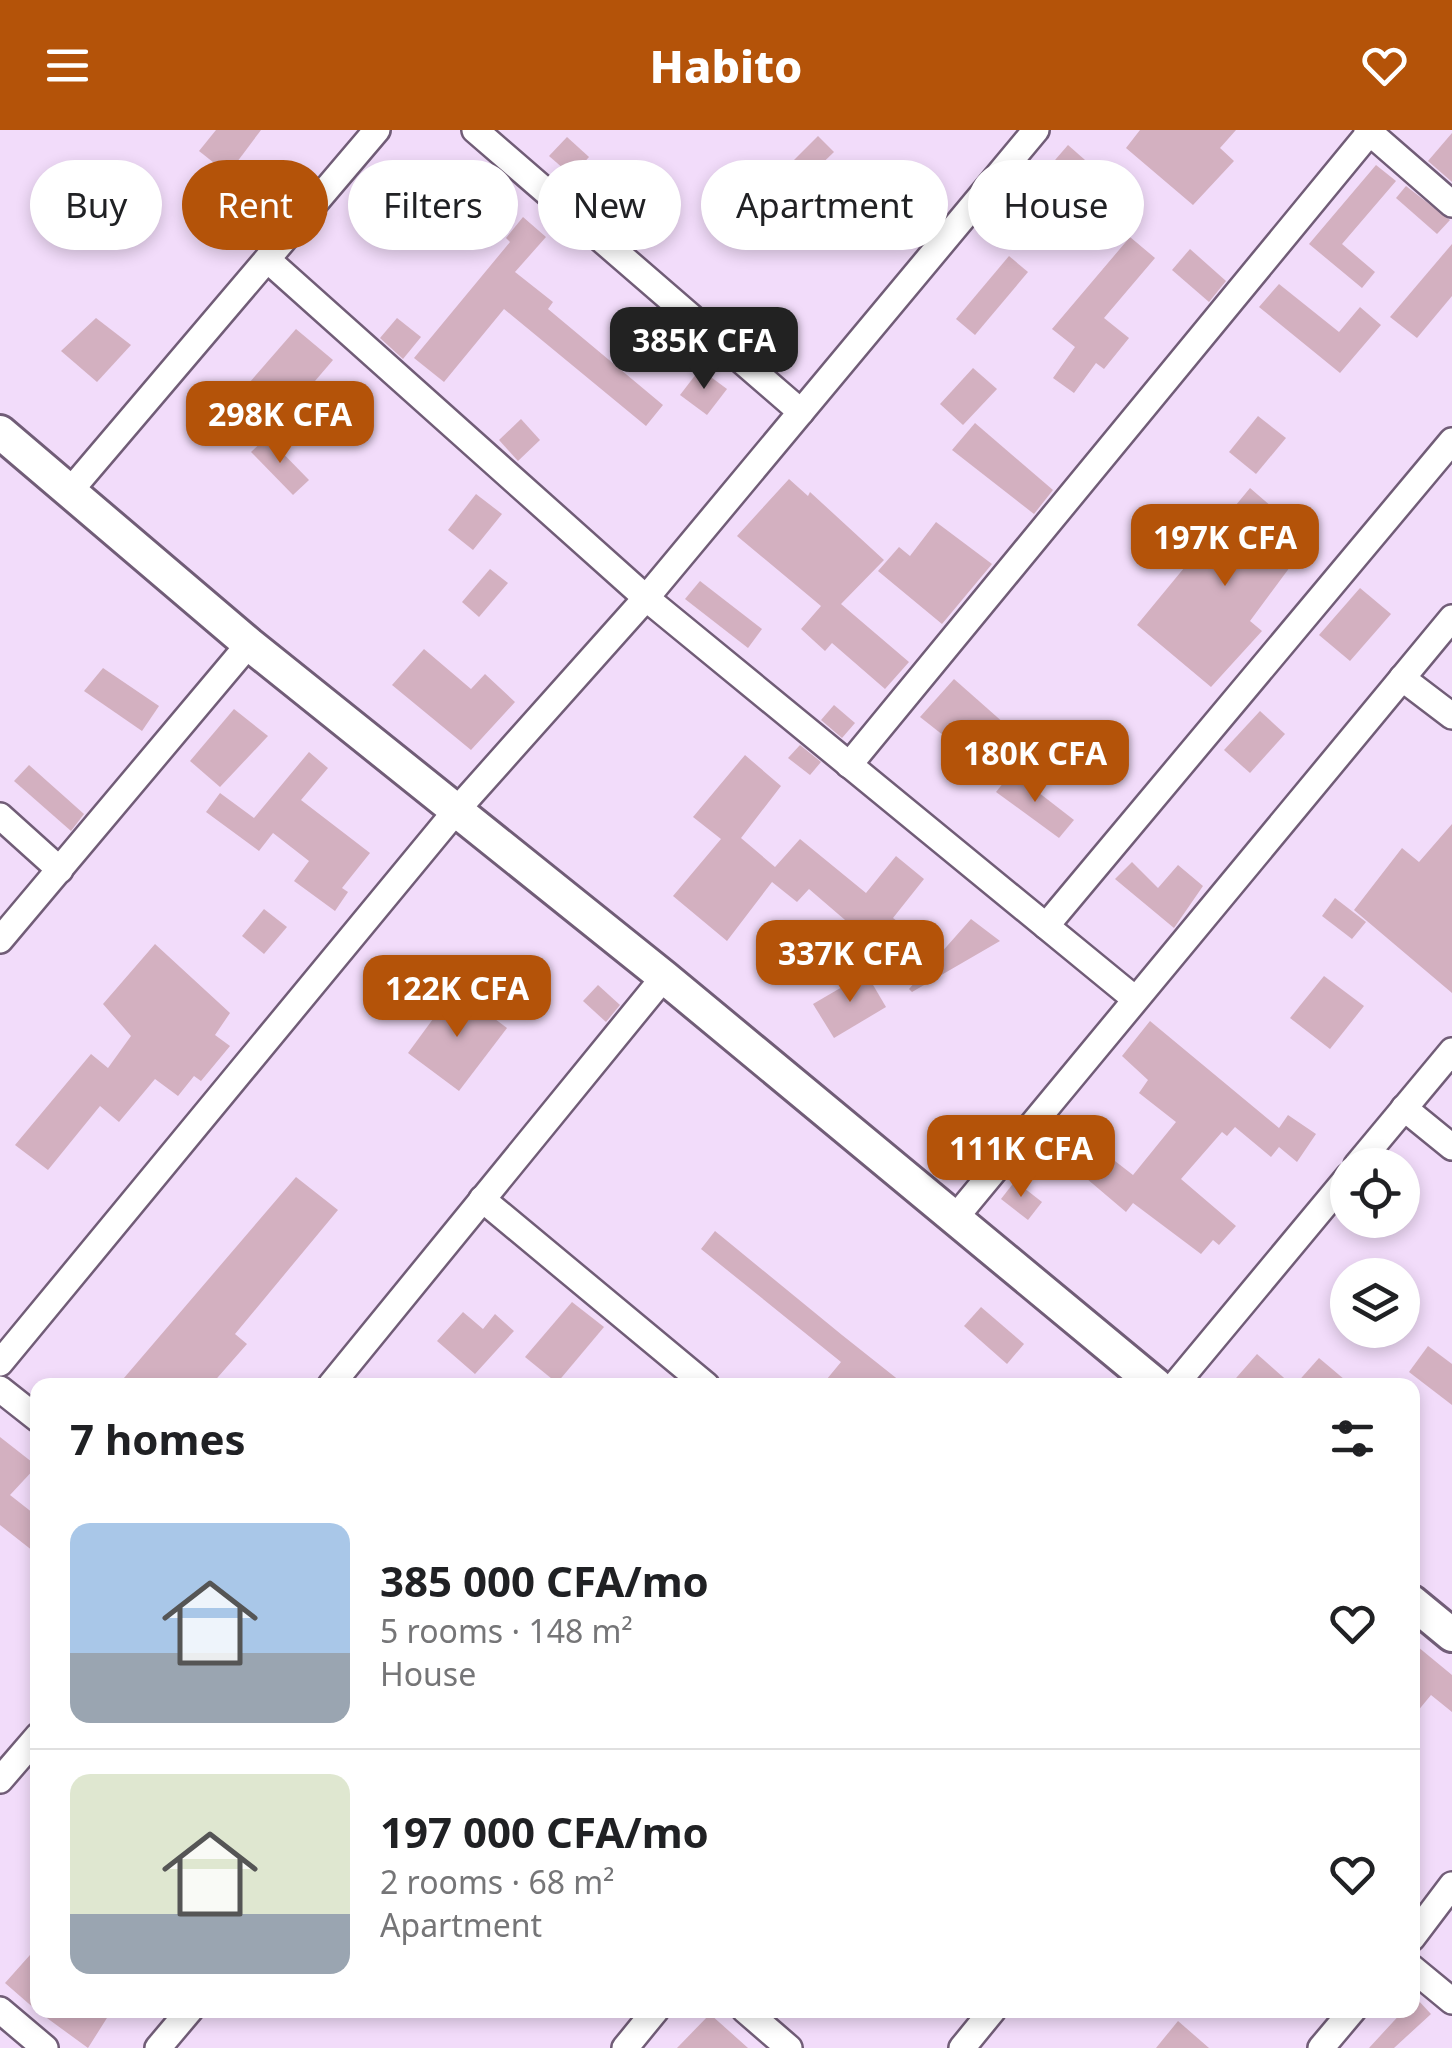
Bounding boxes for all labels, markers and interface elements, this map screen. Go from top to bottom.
text: Habito [650,35,802,96]
icon: menu [40,38,95,93]
icon: heart [1357,38,1412,93]
chip: Buy [30,160,162,250]
chip: Rent [182,160,328,250]
chip: Filters [348,160,518,250]
chip: New [538,160,681,250]
chip: Apartment [701,160,948,250]
chip: House [968,160,1144,250]
pin: 385K CFA [601,307,807,392]
text: 385K CFA [632,318,776,361]
pin: 298K CFA [177,381,383,466]
text: 298K CFA [208,392,352,435]
pin: 197K CFA [1122,504,1328,589]
text: 197K CFA [1153,515,1297,558]
pin: 180K CFA [932,720,1138,805]
text: 180K CFA [963,731,1107,774]
pin: 337K CFA [747,920,953,1005]
text: 337K CFA [778,931,922,974]
pin: 122K CFA [354,955,560,1040]
text: 122K CFA [385,966,529,1009]
pin: 111K CFA [918,1115,1124,1200]
text: 111K CFA [949,1126,1093,1169]
map controls [1330,1148,1420,1348]
button: locate [1330,1148,1420,1238]
button: layers [1330,1258,1420,1348]
text: 7 homes [70,1410,246,1467]
icon: filters [1325,1411,1380,1466]
text: 385 000 CFA/mo [380,1552,709,1609]
icon: home [150,1563,270,1683]
icon: heart [1325,1596,1380,1651]
text: 5 rooms · 148 m² [380,1609,633,1652]
text: House [380,1652,476,1695]
text: 197 000 CFA/mo [380,1803,709,1860]
icon: home [150,1814,270,1934]
icon: heart [1325,1847,1380,1902]
text: 2 rooms · 68 m² [380,1860,614,1903]
text: Apartment [380,1903,542,1946]

